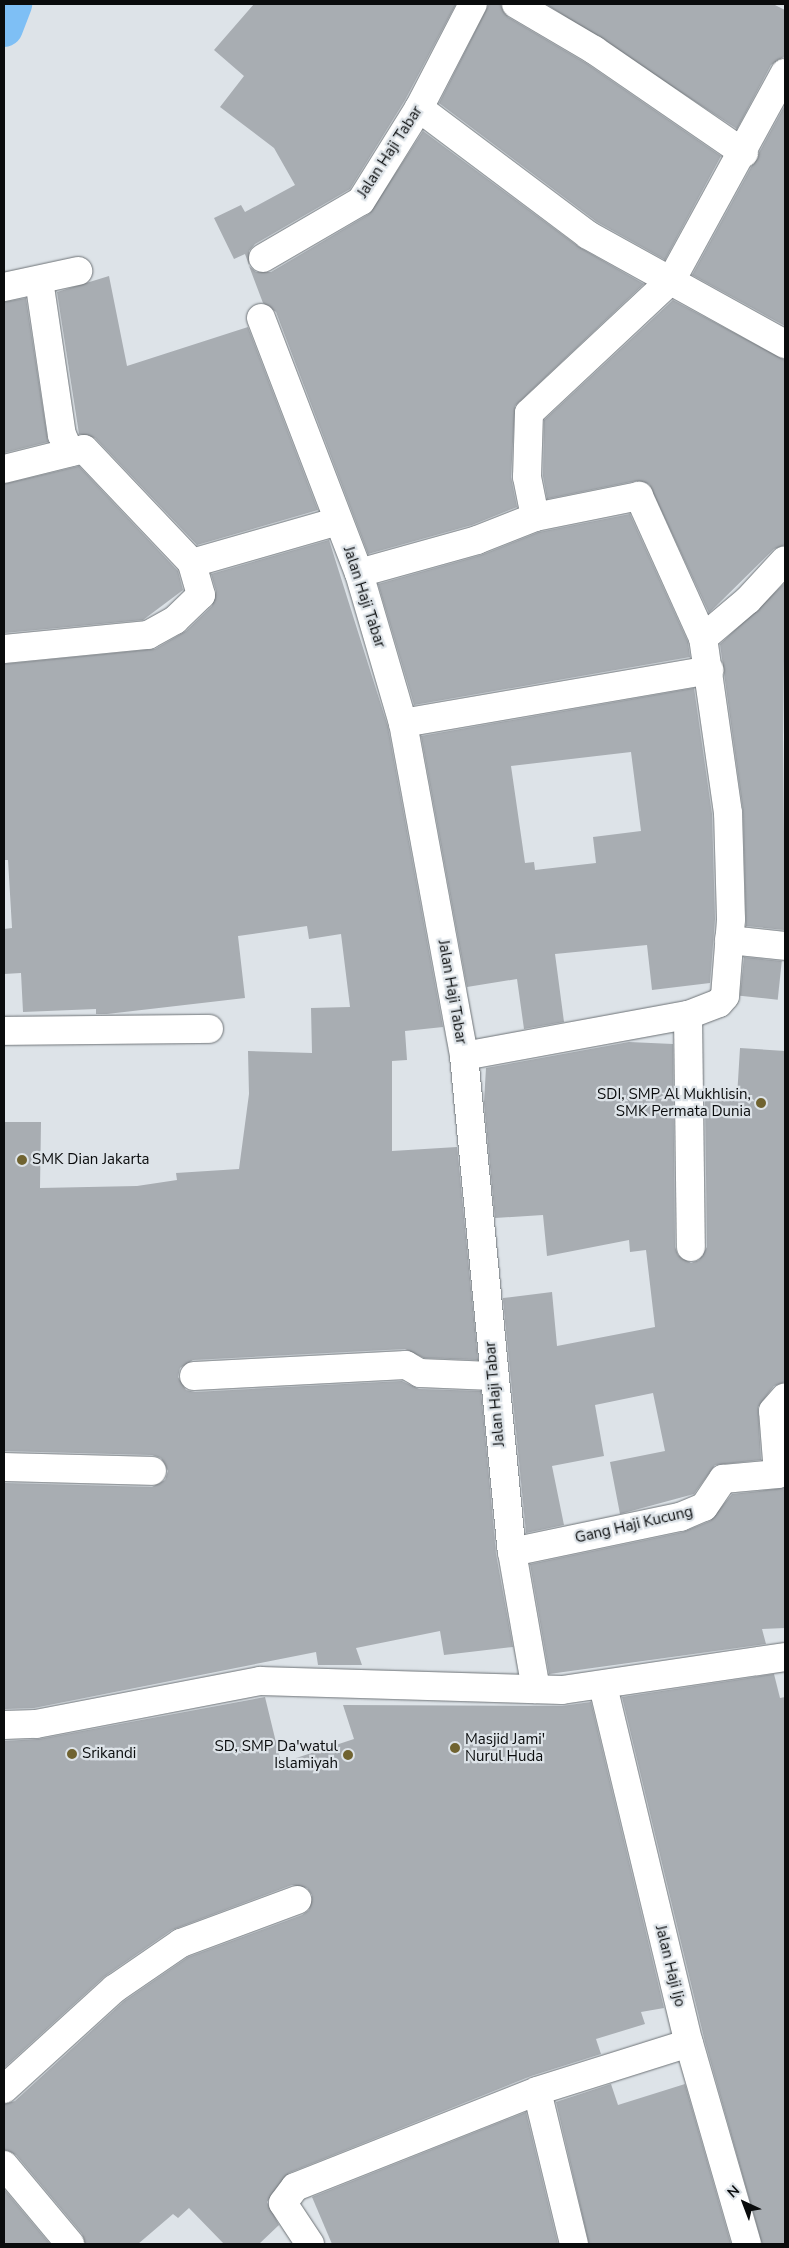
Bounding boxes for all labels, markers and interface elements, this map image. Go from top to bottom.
street label: Jalan Haji Tabar [354,103,426,201]
street label: Jalan Haji Tabar [339,544,389,650]
street label: Jalan Haji Tabar [434,938,470,1046]
place label: SDI, SMP Al Mukhlisin, SMK Permata Dunia [597,1085,751,1120]
marker: SDI, SMP Al Mukhlisin, SMK Permata Dunia [755,1097,767,1109]
place label: SMK Dian Jakarta [32,1151,149,1169]
marker: SMK Dian Jakarta [16,1154,28,1166]
street label: Jalan Haji Tabar [481,1341,509,1447]
street label: Gang Haji Kucung [573,1503,695,1547]
place label: Masjid Jami' Nurul Huda [465,1730,545,1765]
place label: SD, SMP Da'watul Islamiyah [215,1737,338,1772]
marker: Masjid Jami' Nurul Huda [449,1742,461,1754]
place label: Srikandi [82,1745,136,1763]
marker: Srikandi [66,1748,78,1760]
marker: SD, SMP Da'watul Islamiyah [342,1749,354,1761]
street label: Jalan Haji Ijo [651,1923,689,2009]
north arrow [719,2178,769,2228]
text: N [723,2181,744,2202]

